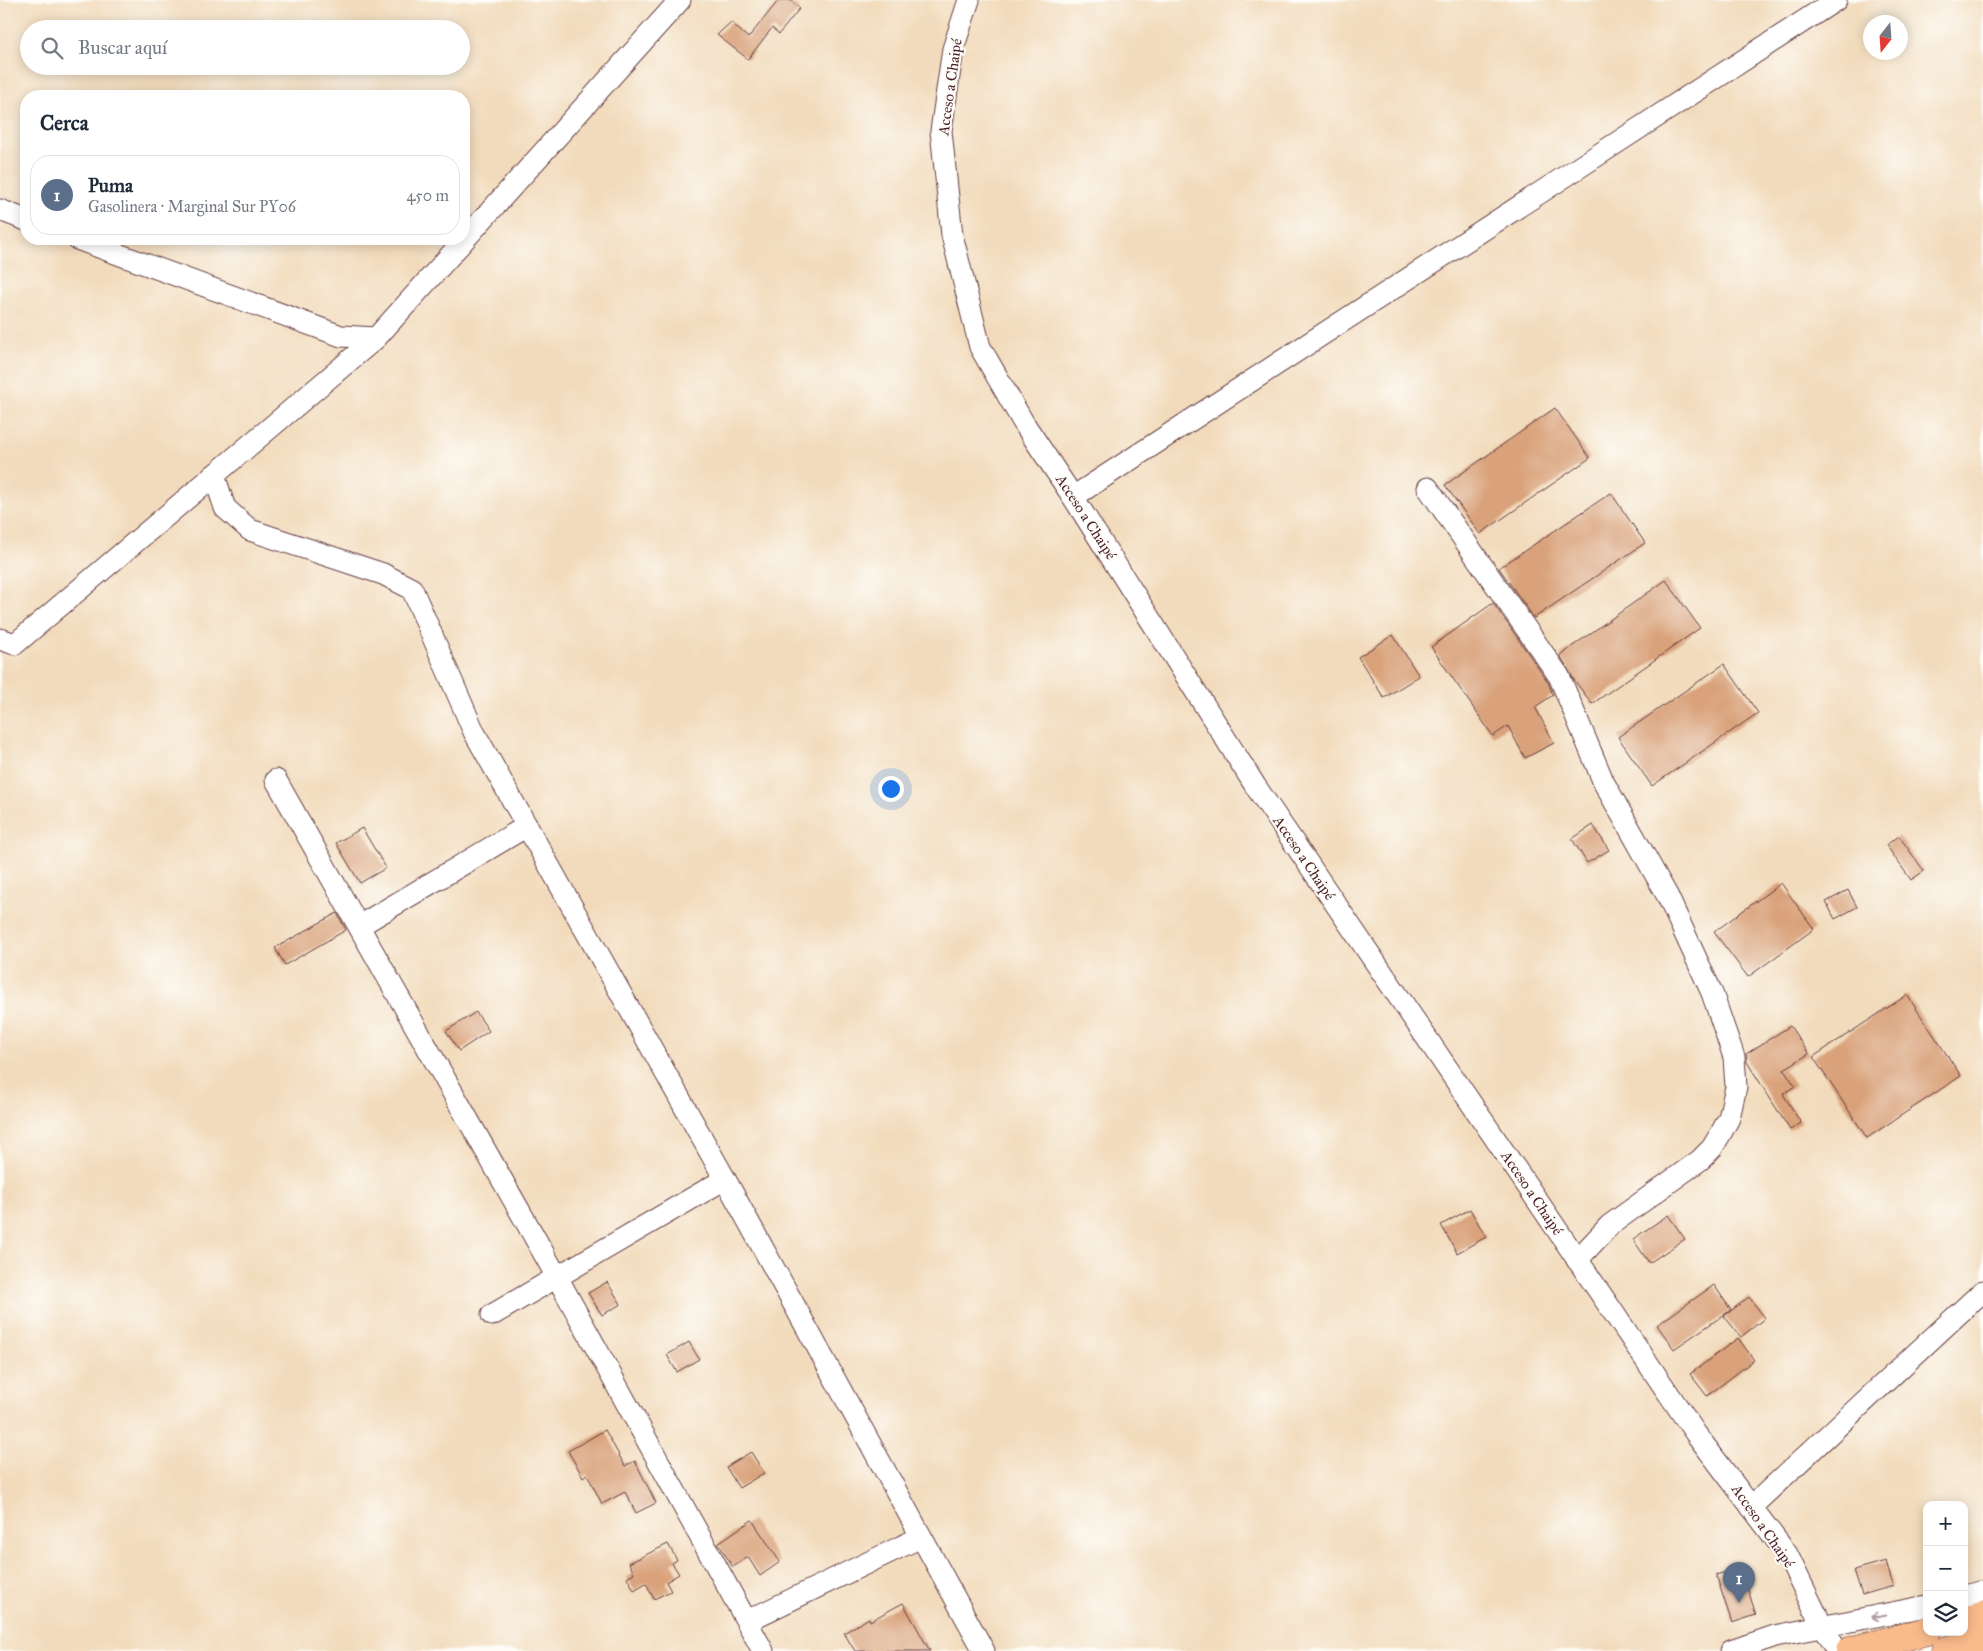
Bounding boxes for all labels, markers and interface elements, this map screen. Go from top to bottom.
north arrow [1863,15,1908,60]
search box [20,20,470,75]
icon: search [38,34,66,62]
text: Buscar aquí [78,36,167,59]
street label: Acceso a Chaipé [934,37,966,138]
text: Cerca [40,110,89,136]
text: Puma [88,174,133,197]
text: 1 [54,186,60,205]
text: 450 m [406,186,449,205]
text: Gasolinera · Marginal Sur PY06 [88,197,296,216]
street label: Acceso a Chaipé [1051,470,1121,563]
your location [878,776,904,802]
street label: Acceso a Chaipé [1269,812,1339,904]
street label: Acceso a Chaipé [1497,1147,1567,1239]
street label: Acceso a Chaipé [1727,1480,1799,1572]
map controls [1923,1501,1968,1636]
button: + [1923,1501,1968,1546]
button: − [1923,1546,1968,1591]
pin: 1 [1723,1562,1755,1603]
button: layers [1923,1591,1968,1636]
one-way arrow [1871,1611,1887,1621]

